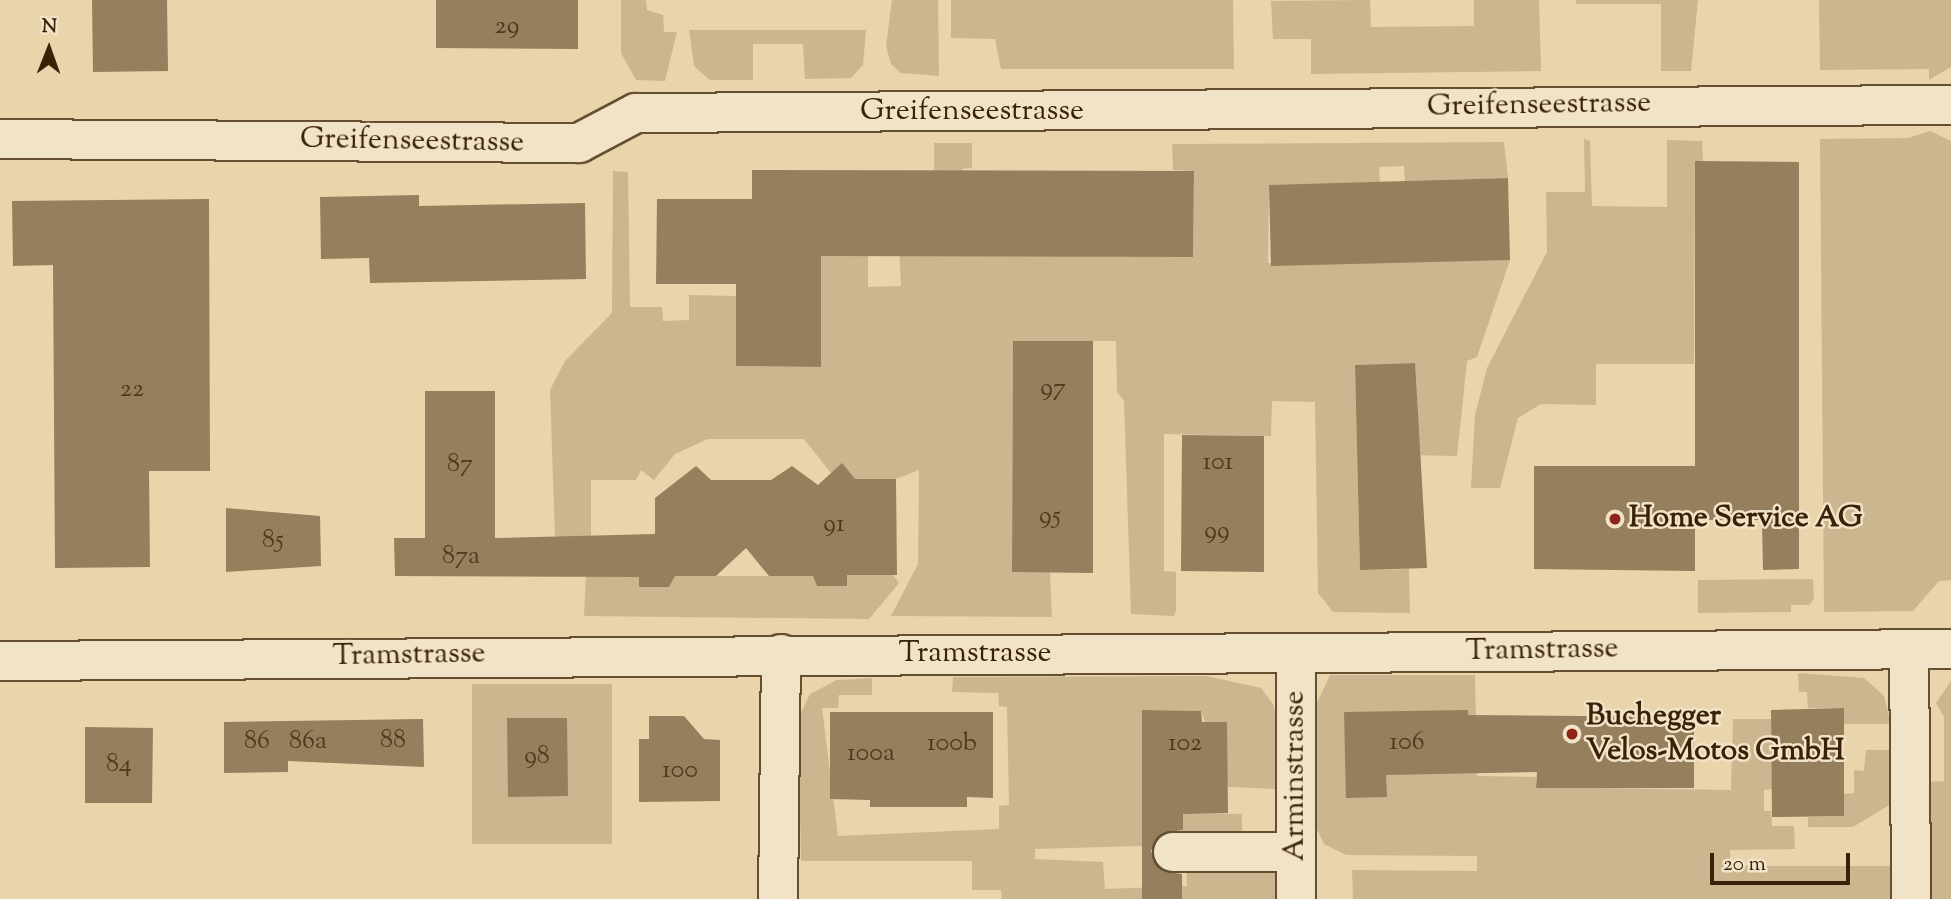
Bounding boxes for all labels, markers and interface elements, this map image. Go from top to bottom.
house number: 29 [495,11,519,43]
north arrow [14,14,84,84]
text: N [42,14,57,41]
street label: Greifenseestrasse [1427,86,1651,126]
street label: Greifenseestrasse [860,94,1084,130]
street label: Greifenseestrasse [300,122,524,162]
house number: 97 [1040,373,1066,405]
house number: 22 [120,374,144,406]
house number: 101 [1203,447,1233,479]
house number: 87 [447,449,473,481]
house number: 95 [1039,501,1061,533]
place label: Home Service AG [1629,501,1863,537]
house number: 91 [823,509,845,541]
marker: Home Service AG [1607,511,1623,527]
house number: 99 [1204,516,1230,548]
house number: 85 [262,525,284,557]
house number: 87a [442,541,480,573]
street label: Tramstrasse [1465,632,1619,670]
street label: Tramstrasse [898,636,1052,672]
street label: Tramstrasse [332,637,486,675]
street label: Arminstrasse [1278,691,1314,861]
place label: Buchegger Velos-Motos GmbH [1586,699,1845,770]
house number: 88 [380,725,406,757]
house number: 86 [244,726,270,758]
house number: 86a [289,726,327,758]
marker: Buchegger Velos-Motos GmbH [1564,726,1580,742]
house number: 106 [1389,727,1425,759]
house number: 100b [927,728,977,760]
house number: 102 [1168,728,1202,760]
house number: 100a [847,738,895,770]
house number: 98 [524,741,550,773]
house number: 84 [106,749,132,781]
house number: 100 [662,755,698,787]
scale bar [1713,839,1853,883]
text: 20 m [1723,850,1766,880]

